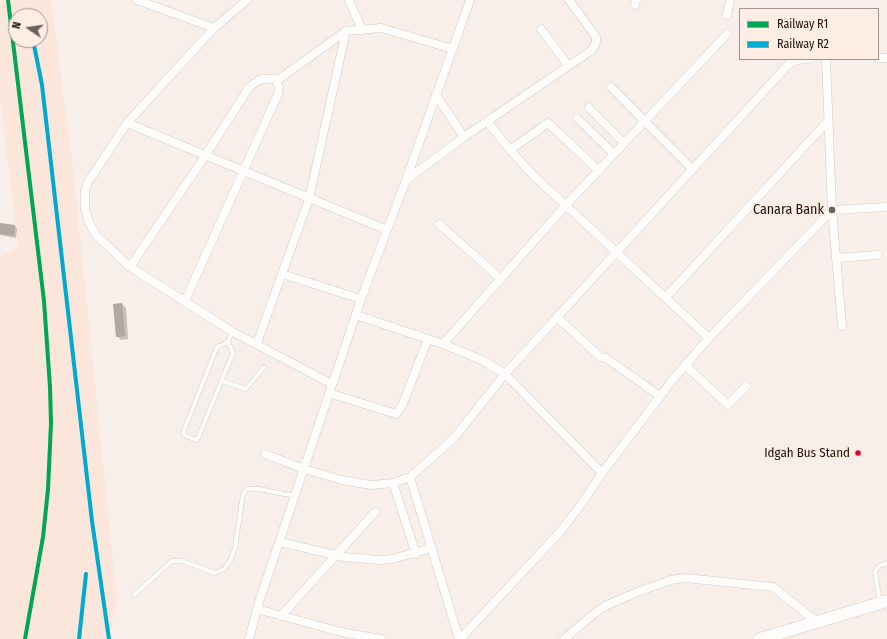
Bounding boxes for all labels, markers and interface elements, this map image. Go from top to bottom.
north arrow [8,8,48,48]
legend [739,8,879,60]
text: Railway R1 [777,17,828,31]
text: N [10,21,24,30]
text: Railway R2 [777,37,829,51]
place label: Canara Bank [753,202,824,218]
marker: Canara Bank [827,205,837,215]
place label: Idgah Bus Stand [764,445,850,461]
marker: Idgah Bus Stand [853,448,863,458]

